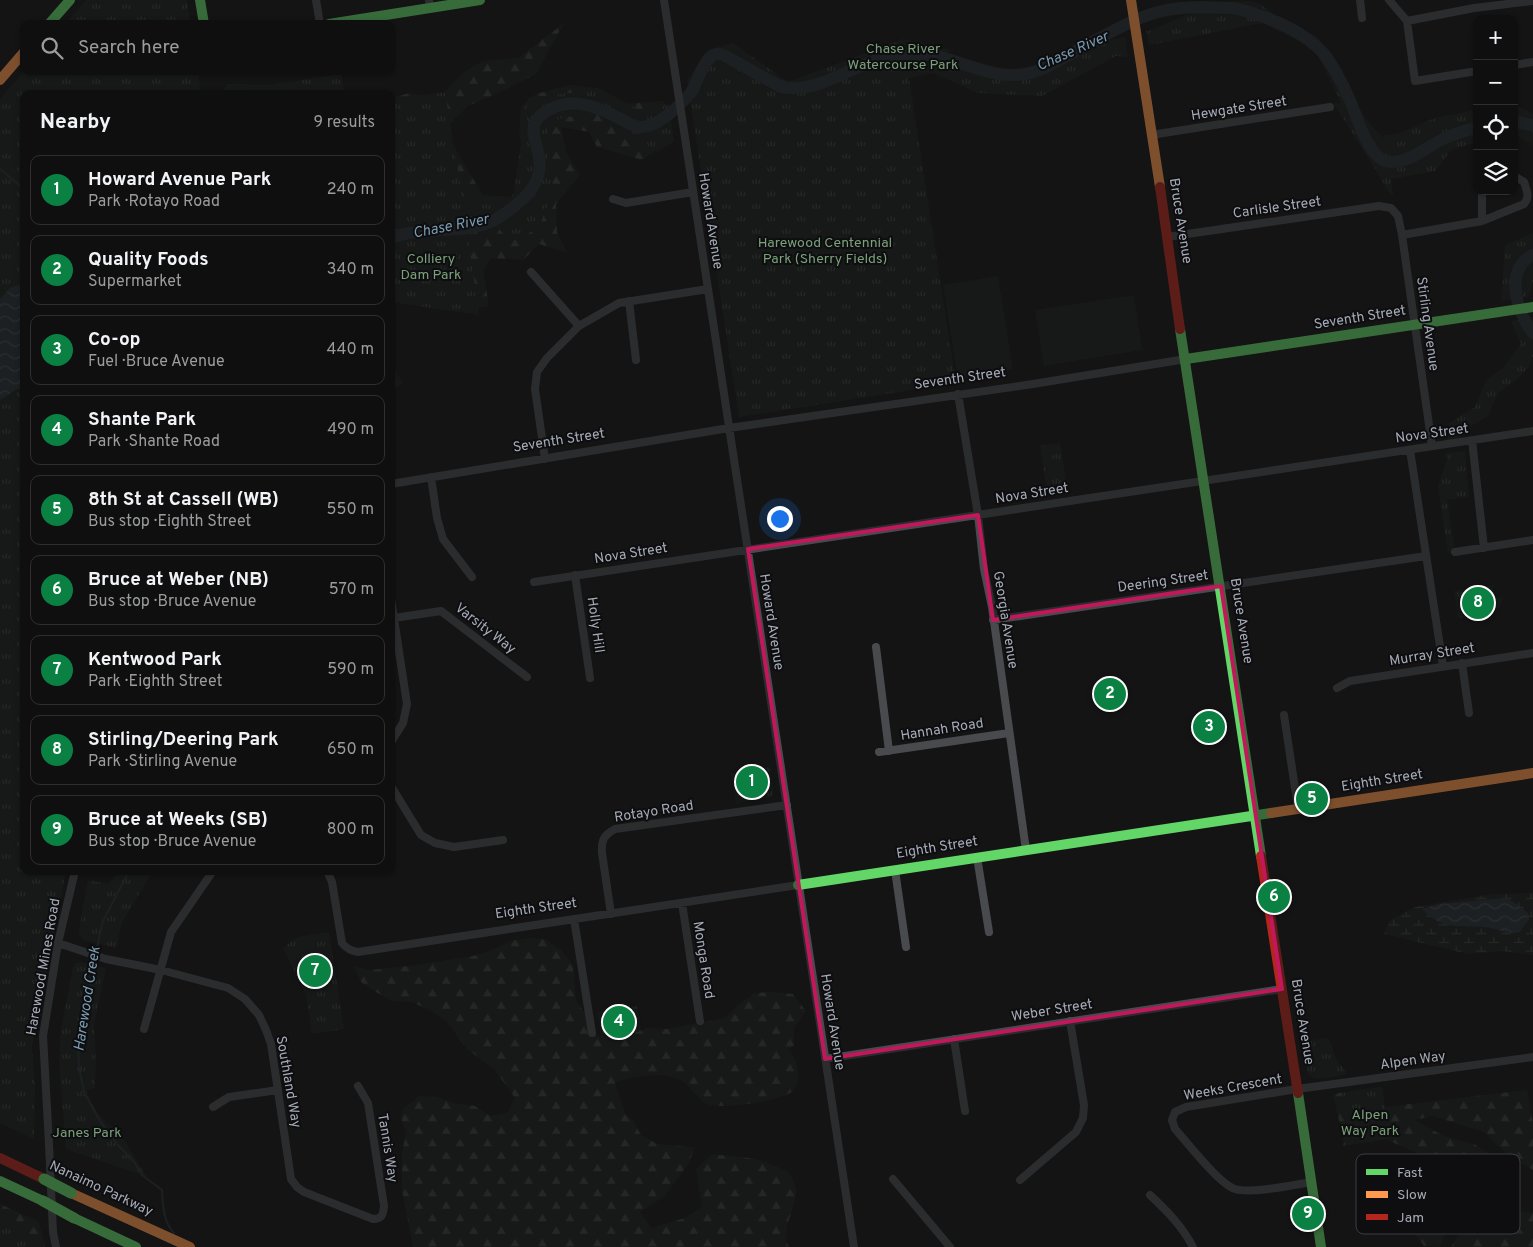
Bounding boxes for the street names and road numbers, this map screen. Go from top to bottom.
street label: Hewgate Street [1190,93,1288,125]
street label: Howard Avenue [694,172,726,270]
street label: Bruce Avenue [1165,177,1195,265]
street label: Carlisle Street [1232,193,1322,223]
street label: Stirling Avenue [1412,276,1442,372]
street label: Seventh Street [1313,302,1407,334]
street label: Seventh Street [913,364,1007,394]
street label: Nova Street [1394,420,1470,448]
street label: Seventh Street [512,425,606,457]
street label: Nova Street [994,480,1070,508]
street label: Nova Street [593,540,669,568]
street label: Deering Street [1116,567,1210,597]
street label: Georgia Avenue [989,570,1021,670]
street label: Howard Avenue [755,573,787,671]
street label: Bruce Avenue [1226,577,1256,665]
street label: Holly Hill [583,596,607,654]
street label: Varsity Way [451,600,519,658]
street label: Murray Street [1388,640,1476,670]
street label: Hannah Road [899,715,985,745]
street label: Eighth Street [1340,766,1424,796]
street label: Rotayo Road [613,797,695,827]
street label: Eighth Street [895,833,979,863]
street label: Eighth Street [494,895,578,923]
street label: Harewood Mines Road [24,897,64,1037]
street label: Monga Road [688,920,718,1000]
street label: Howard Avenue [816,973,848,1071]
street label: Bruce Avenue [1287,978,1317,1066]
street label: Weber Street [1010,996,1094,1026]
street label: Southland Way [272,1035,304,1129]
street label: Alpen Way [1379,1048,1447,1074]
street label: Weeks Crescent [1183,1071,1283,1105]
street label: Tannis Way [373,1112,401,1184]
street label: Nanaimo Parkway [46,1158,156,1220]

